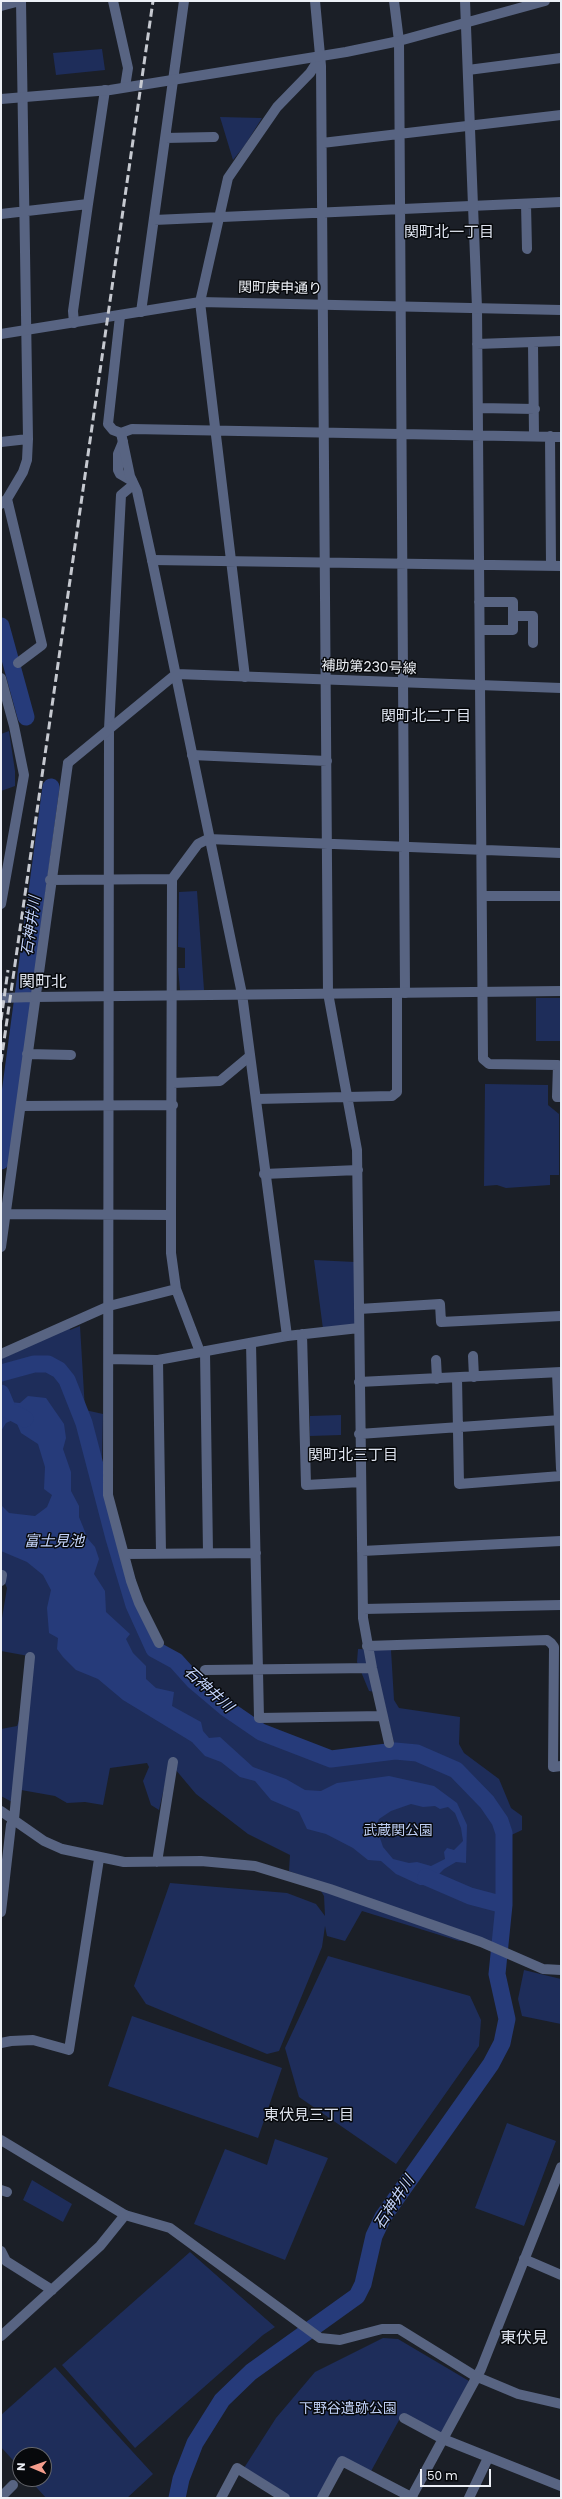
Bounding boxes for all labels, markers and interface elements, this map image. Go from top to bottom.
district label: 関町北一丁目 [404,224,494,242]
street label: 関町庚申通り [238,280,322,298]
street label: 補助第230号線 [321,658,417,678]
district label: 関町北二丁目 [381,708,471,726]
water label: 石神井川 [19,895,45,957]
district label: 関町北 [19,973,67,993]
district label: 関町北三丁目 [308,1447,398,1465]
water label: 富士見池 [24,1533,84,1551]
water label: 石神井川 [180,1663,236,1717]
park label: 武蔵関公園 [363,1823,433,1839]
district label: 東伏見三丁目 [264,2107,354,2125]
water label: 石神井川 [371,2173,419,2233]
district label: 東伏見 [500,2329,548,2349]
park label: 下野谷遺跡公園 [299,2401,397,2417]
north arrow [12,2447,52,2487]
scale bar [422,2461,493,2487]
text: N [13,2462,29,2471]
text: 50 m [427,2467,458,2484]

